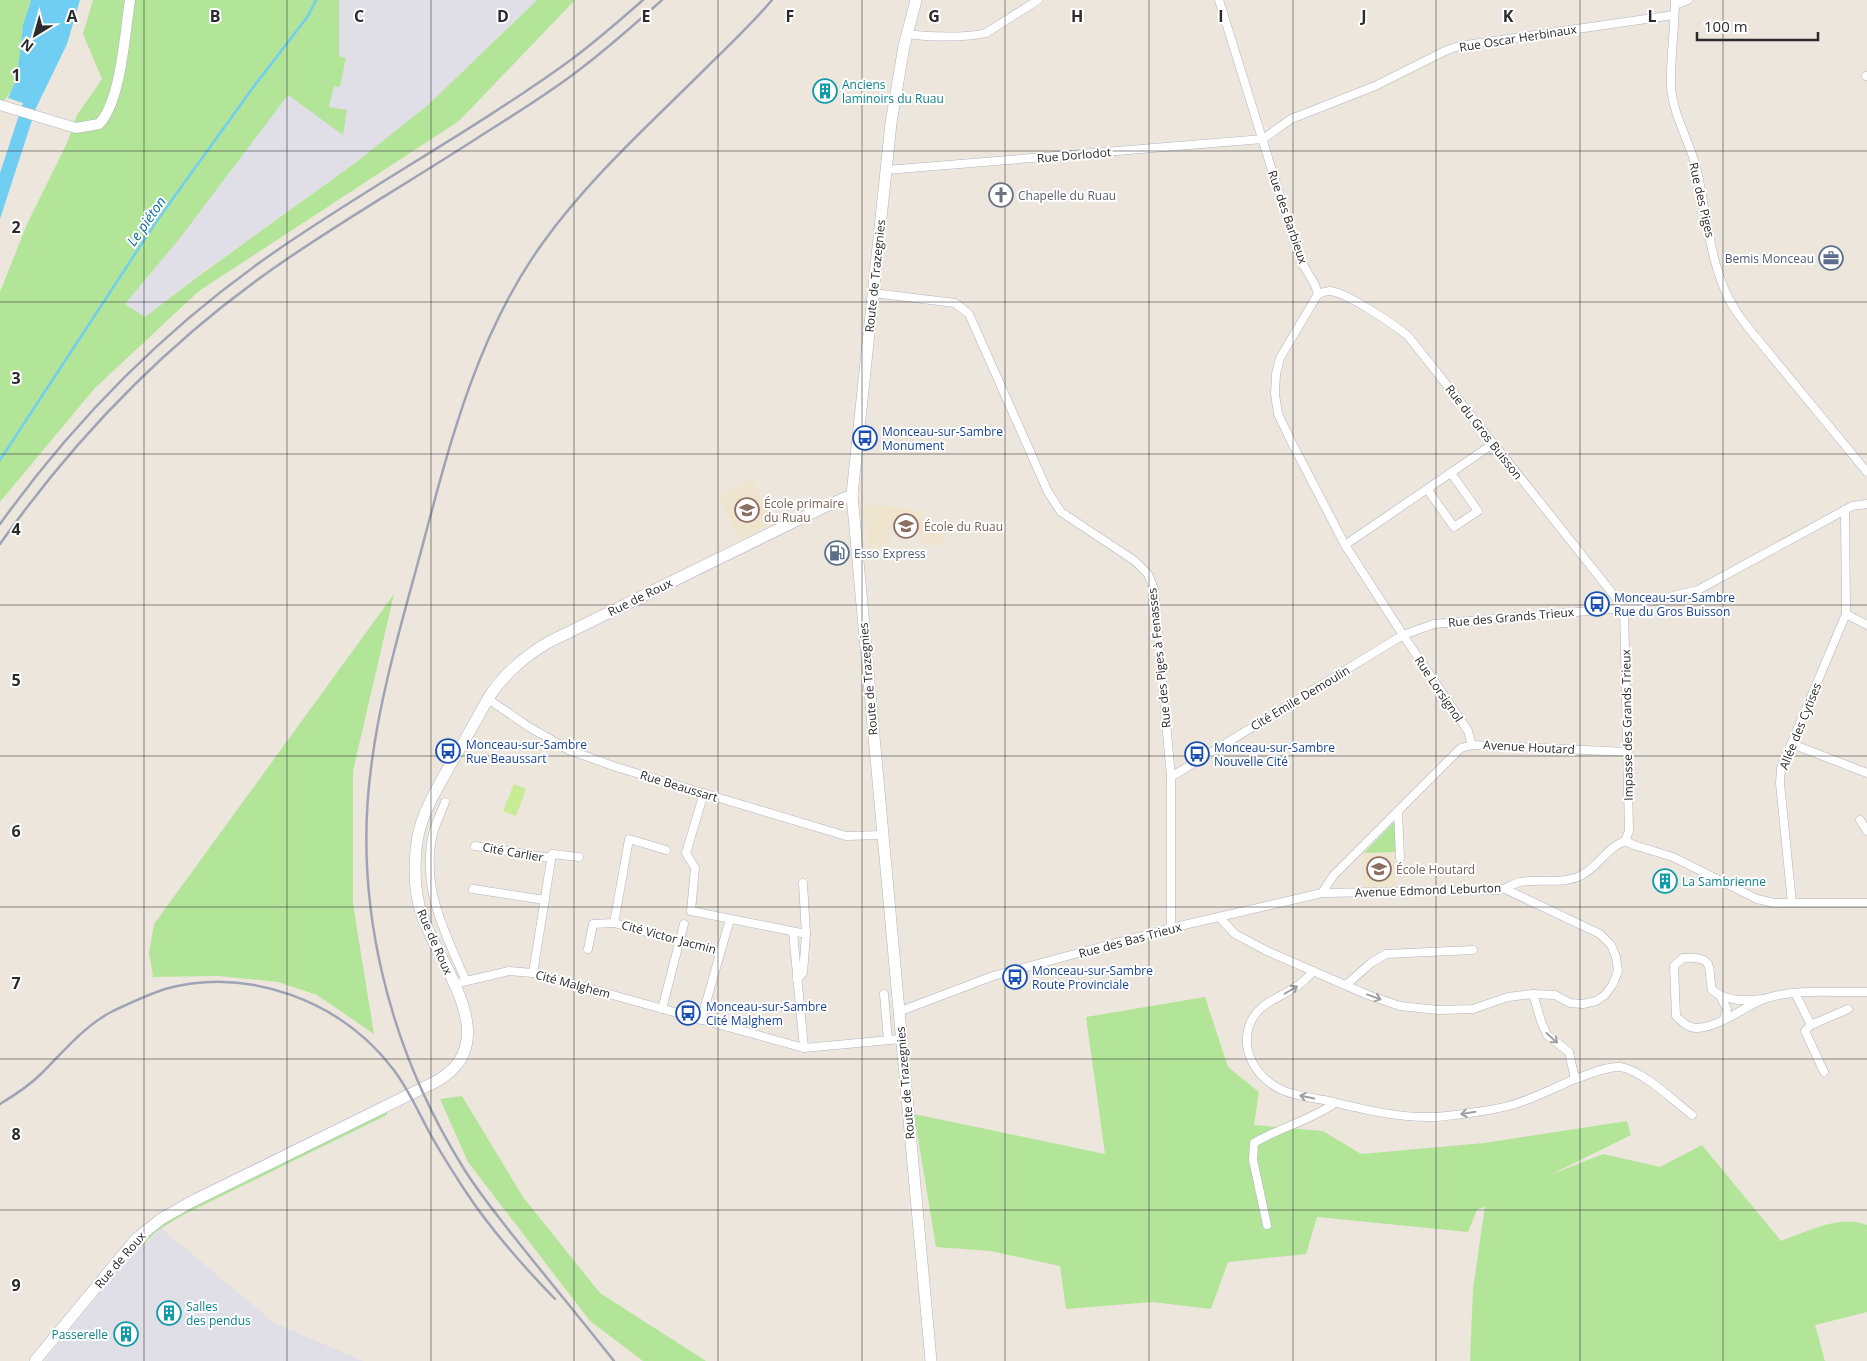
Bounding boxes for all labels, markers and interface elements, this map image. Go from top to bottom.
text: A [66,5,78,27]
text: B [210,5,220,27]
text: C [354,5,364,27]
text: D [497,5,509,27]
text: E [642,5,651,27]
text: F [786,5,794,27]
text: G [928,5,940,27]
text: H [1071,5,1083,27]
text: I [1218,5,1224,27]
text: J [1359,5,1367,27]
text: K [1503,5,1514,27]
text: L [1647,5,1657,27]
north arrow [10,10,60,60]
scale bar [1697,10,1818,42]
text: 100 m [1704,16,1748,36]
street label: Rue Oscar Herbinaux [1458,20,1579,56]
text: N [17,35,37,57]
text: 1 [11,64,21,86]
place label: Anciens laminoirs du Ruau [842,76,944,107]
building icon: Anciens laminoirs du Ruau [812,78,838,104]
street label: Rue Dorlodot [1036,143,1112,167]
street label: Rue des Piges [1685,161,1719,240]
street label: Rue des Barbieux [1264,168,1312,267]
church icon: Chapelle du Ruau [988,182,1014,208]
place label: Chapelle du Ruau [1018,187,1116,204]
water label: Le piéton [122,192,170,250]
text: 2 [11,216,21,238]
street label: Route de Trazegnies [861,219,889,333]
office icon: Bemis Monceau [1818,245,1844,271]
place label: Bemis Monceau [1725,250,1814,267]
text: 3 [11,367,21,389]
street label: Rue du Gros Buisson [1442,381,1526,483]
place label: Monceau-sur-Sambre Monument [882,423,1003,454]
bus stop icon: Monceau-sur-Sambre Monument [852,425,878,451]
place label: École primaire du Ruau [764,495,845,526]
school or university icon: École primaire du Ruau [734,497,760,523]
school or university icon: École du Ruau [893,513,919,539]
text: 4 [11,518,21,540]
place label: École du Ruau [924,518,1003,535]
fuel station icon: Esso Express [824,540,850,566]
place label: Esso Express [854,545,926,562]
street label: Rue de Roux [605,574,676,620]
street label: Rue des Piges à Fenasses [1143,587,1175,729]
place label: Monceau-sur-Sambre Rue du Gros Buisson [1614,589,1735,620]
bus stop icon: Monceau-sur-Sambre Rue du Gros Buisson [1584,591,1610,617]
street label: Rue des Grands Trieux [1447,603,1575,631]
street label: Route de Trazegnies [855,622,881,736]
street label: Impasse des Grands Trieux [1617,648,1637,801]
street label: Rue Lorsignol [1411,653,1467,725]
street label: Cité Emile Demoulin [1247,662,1353,734]
text: 5 [11,669,21,691]
street label: Allée des Cytises [1775,680,1825,772]
place label: Monceau-sur-Sambre Rue Beaussart [466,736,587,767]
street label: Avenue Houtard [1483,736,1575,758]
bus stop icon: Monceau-sur-Sambre Rue Beaussart [435,738,461,764]
place label: Monceau-sur-Sambre Nouvelle Cité [1214,739,1335,770]
bus stop icon: Monceau-sur-Sambre Nouvelle Cité [1184,741,1210,767]
street label: Rue Beaussart [638,766,720,806]
text: 6 [11,820,21,842]
street label: Cité Carlier [481,838,545,866]
school or university icon: École Houtard [1366,856,1392,882]
place label: École Houtard [1396,861,1475,878]
building icon: La Sambrienne [1652,868,1678,894]
place label: La Sambrienne [1682,873,1766,890]
street label: Avenue Edmond Leburton [1354,879,1502,901]
street label: Rue de Roux [413,907,457,978]
street label: Cité Victor Jacmin [620,916,718,958]
street label: Rue des Bas Trieux [1077,918,1184,962]
place label: Monceau-sur-Sambre Route Provinciale [1032,962,1153,993]
bus stop icon: Monceau-sur-Sambre Route Provinciale [1002,964,1028,990]
street label: Cité Malghem [534,966,612,1002]
text: 7 [11,972,21,994]
one-way arrow [1283,985,1298,994]
one-way arrow [1366,993,1382,1002]
place label: Monceau-sur-Sambre Cité Malghem [706,998,827,1029]
bus stop icon: Monceau-sur-Sambre Cité Malghem [675,1000,701,1026]
street label: Route de Trazegnies [892,1026,918,1140]
one-way arrow [1546,1032,1559,1044]
one-way arrow [1300,1092,1316,1101]
one-way arrow [1460,1108,1476,1118]
text: 8 [11,1123,21,1145]
street label: Rue de Roux [91,1227,150,1292]
text: 9 [11,1274,21,1296]
place label: Salles des pendus [186,1298,251,1329]
building icon: Salles des pendus [156,1300,182,1326]
building icon: Passerelle [113,1321,139,1347]
place label: Passerelle [51,1326,108,1343]

